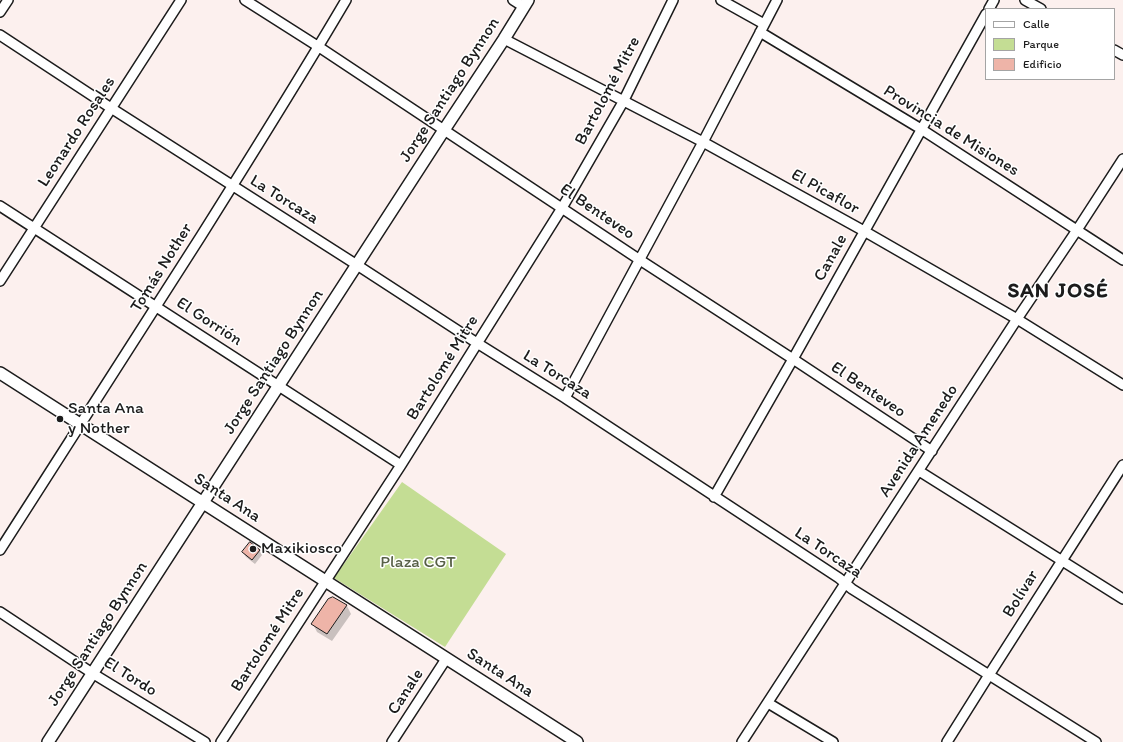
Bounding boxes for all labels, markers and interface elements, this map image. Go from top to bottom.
legend [985,8,1115,80]
street label: Jorge Santiago Bynnon [396,14,504,166]
text: Calle [1023,17,1049,31]
street label: Bartolomé Mitre [571,33,645,149]
text: Parque [1023,37,1059,51]
text: Edificio [1023,57,1062,71]
street label: Leonardo Rosales [34,73,120,191]
street label: Provincia de Misiones [879,81,1023,181]
street label: El Picaflor [787,165,863,219]
street label: La Torcaza [246,171,322,229]
street label: El Benteveo [556,180,638,244]
street label: Tomás Nother [127,220,197,316]
street label: Canale [810,231,852,285]
district label: SAN JOSÉ [1007,279,1109,305]
street label: Jorge Santiago Bynnon [220,286,328,438]
street label: El Gorrión [172,293,246,351]
street label: Bartolomé Mitre [403,312,483,424]
street label: La Torcaza [519,346,595,404]
street label: El Benteveo [827,358,909,422]
street label: Avenida Amenedo [875,381,963,501]
place label: Santa Ana y Nother [68,399,144,439]
marker: Santa Ana y Nother [55,414,65,424]
street label: Santa Ana [190,469,264,527]
street label: La Torcaza [790,523,866,583]
place label: Maxikiosco [261,539,342,559]
marker: Maxikiosco [248,544,258,554]
park label: Plaza CGT [380,553,456,573]
street label: Jorge Santiago Bynnon [44,558,152,710]
street label: Bolívar [999,567,1043,621]
street label: Bartolomé Mitre [227,584,309,696]
street label: Santa Ana [463,644,537,702]
street label: El Tordo [100,653,160,701]
street label: Canale [384,665,428,719]

